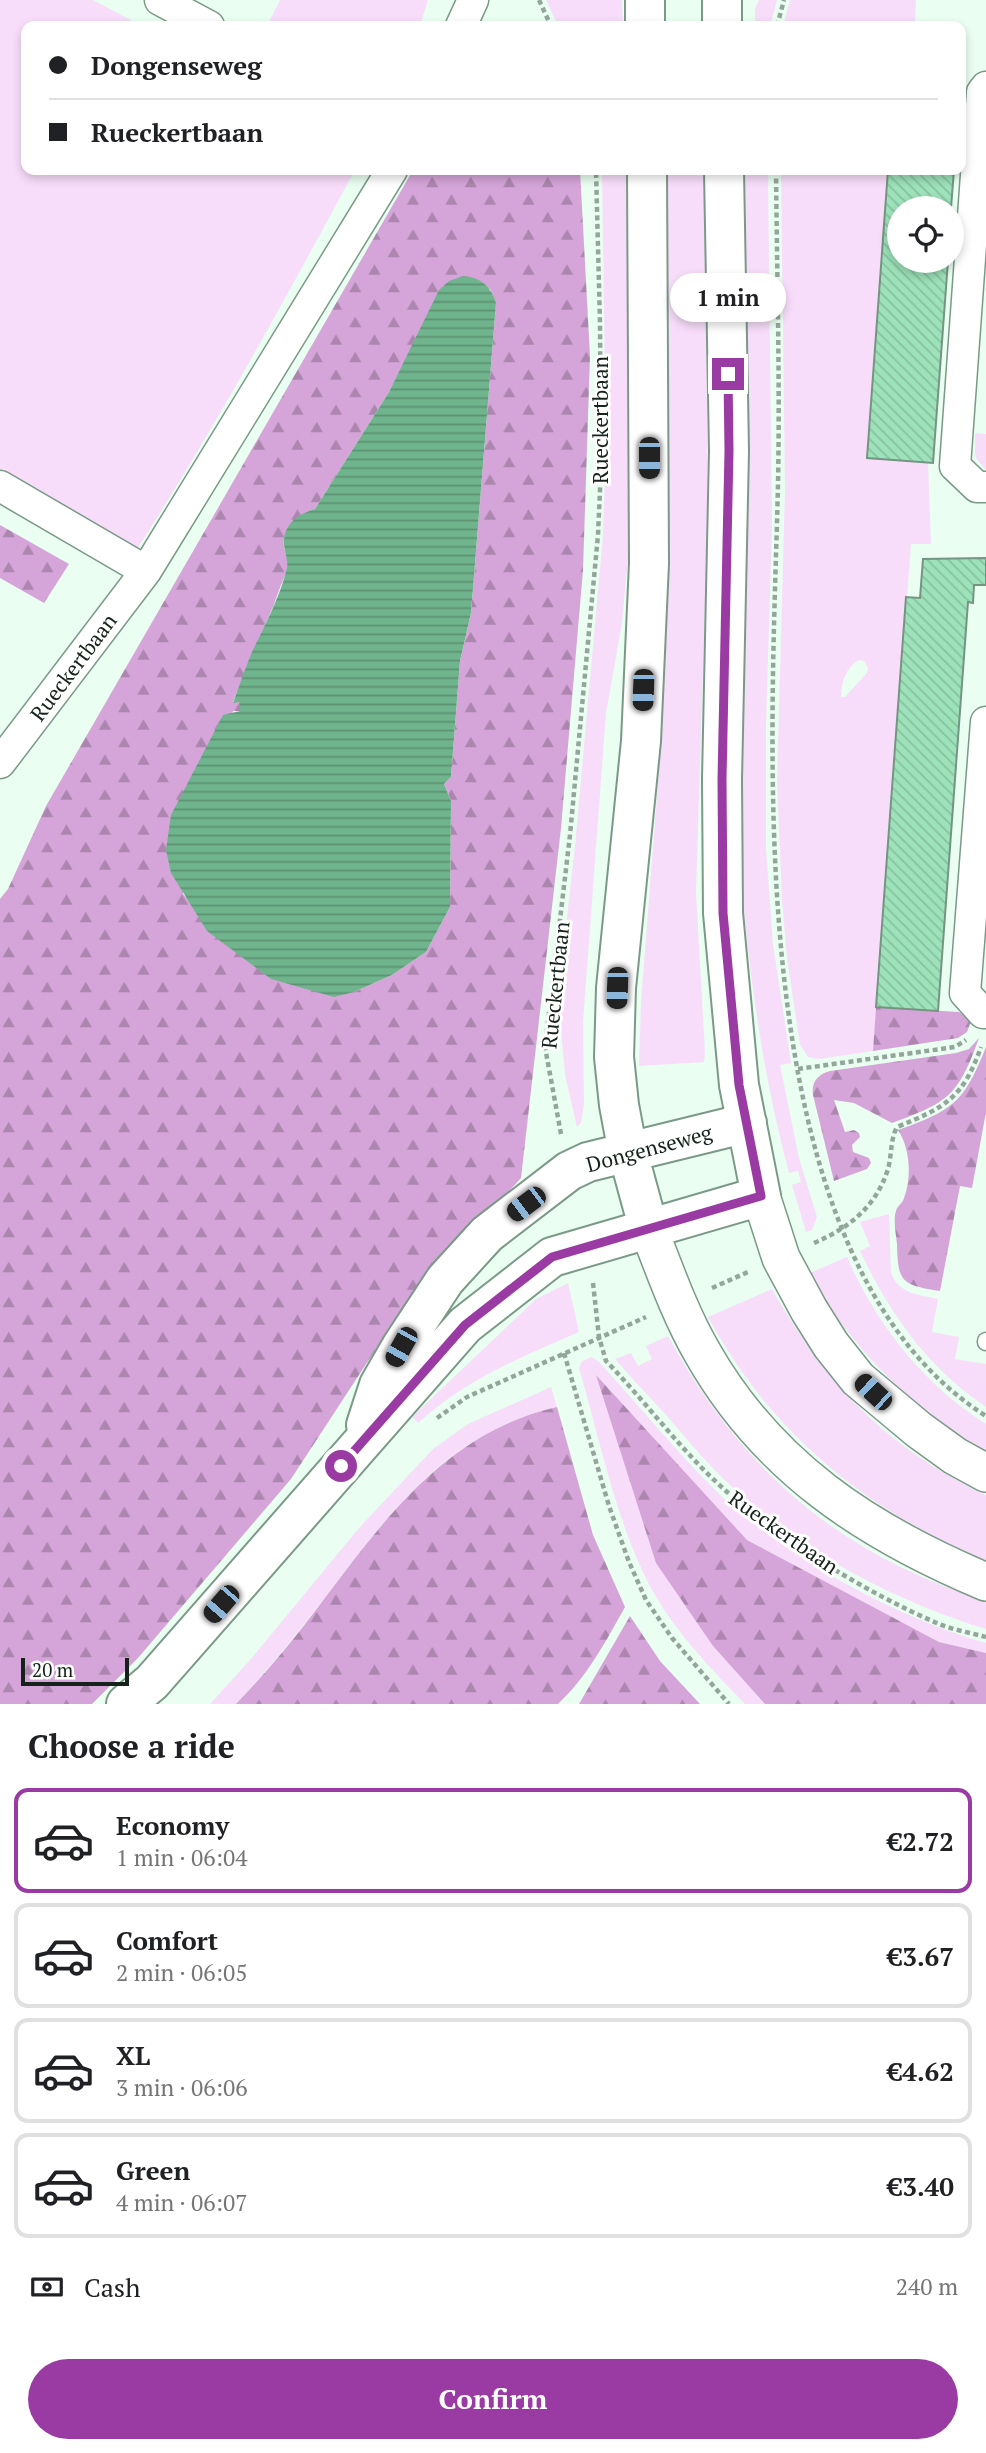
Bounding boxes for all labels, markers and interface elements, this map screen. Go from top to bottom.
text: Dongenseweg [91,48,262,82]
text: Rueckertbaan [91,115,263,149]
map controls [887,196,964,273]
button: locate [887,196,964,273]
callout: 1 min [670,272,786,322]
text: 1 min [697,282,759,313]
street label: Rueckertbaan [586,356,614,484]
route end [712,358,744,390]
car [639,437,660,479]
street label: Rueckertbaan [23,607,123,727]
car [632,669,655,711]
street label: Rueckertbaan [534,919,576,1050]
car [606,967,629,1009]
street label: Dongenseweg [583,1117,716,1178]
car [503,1183,550,1225]
car [382,1324,421,1370]
car [851,1370,896,1414]
route start [325,1450,357,1482]
street label: Rueckertbaan [724,1484,845,1580]
car [200,1581,243,1627]
scale bar [21,1655,130,1687]
text: 20 m [32,1657,73,1682]
text: Choose a ride [28,1725,235,1767]
text: Economy [116,1808,229,1842]
icon: car [32,1809,95,1872]
text: €2.72 [888,1824,954,1858]
text: 1 min · 06:04 [116,1842,248,1873]
text: Comfort [116,1923,218,1957]
icon: car [32,1924,95,1987]
text: €3.67 [888,1939,954,1973]
text: 2 min · 06:05 [116,1957,248,1988]
text: XL [116,2038,150,2072]
icon: car [32,2039,95,2102]
text: €4.62 [888,2054,954,2088]
text: 3 min · 06:06 [116,2072,248,2103]
text: Green [116,2153,190,2187]
icon: car [32,2154,95,2217]
text: €3.40 [888,2169,954,2203]
text: 4 min · 06:07 [116,2187,248,2218]
icon: cash [28,2268,66,2306]
text: Cash [84,2270,140,2304]
text: 240 m [896,2271,958,2302]
button: Confirm [28,2359,958,2439]

